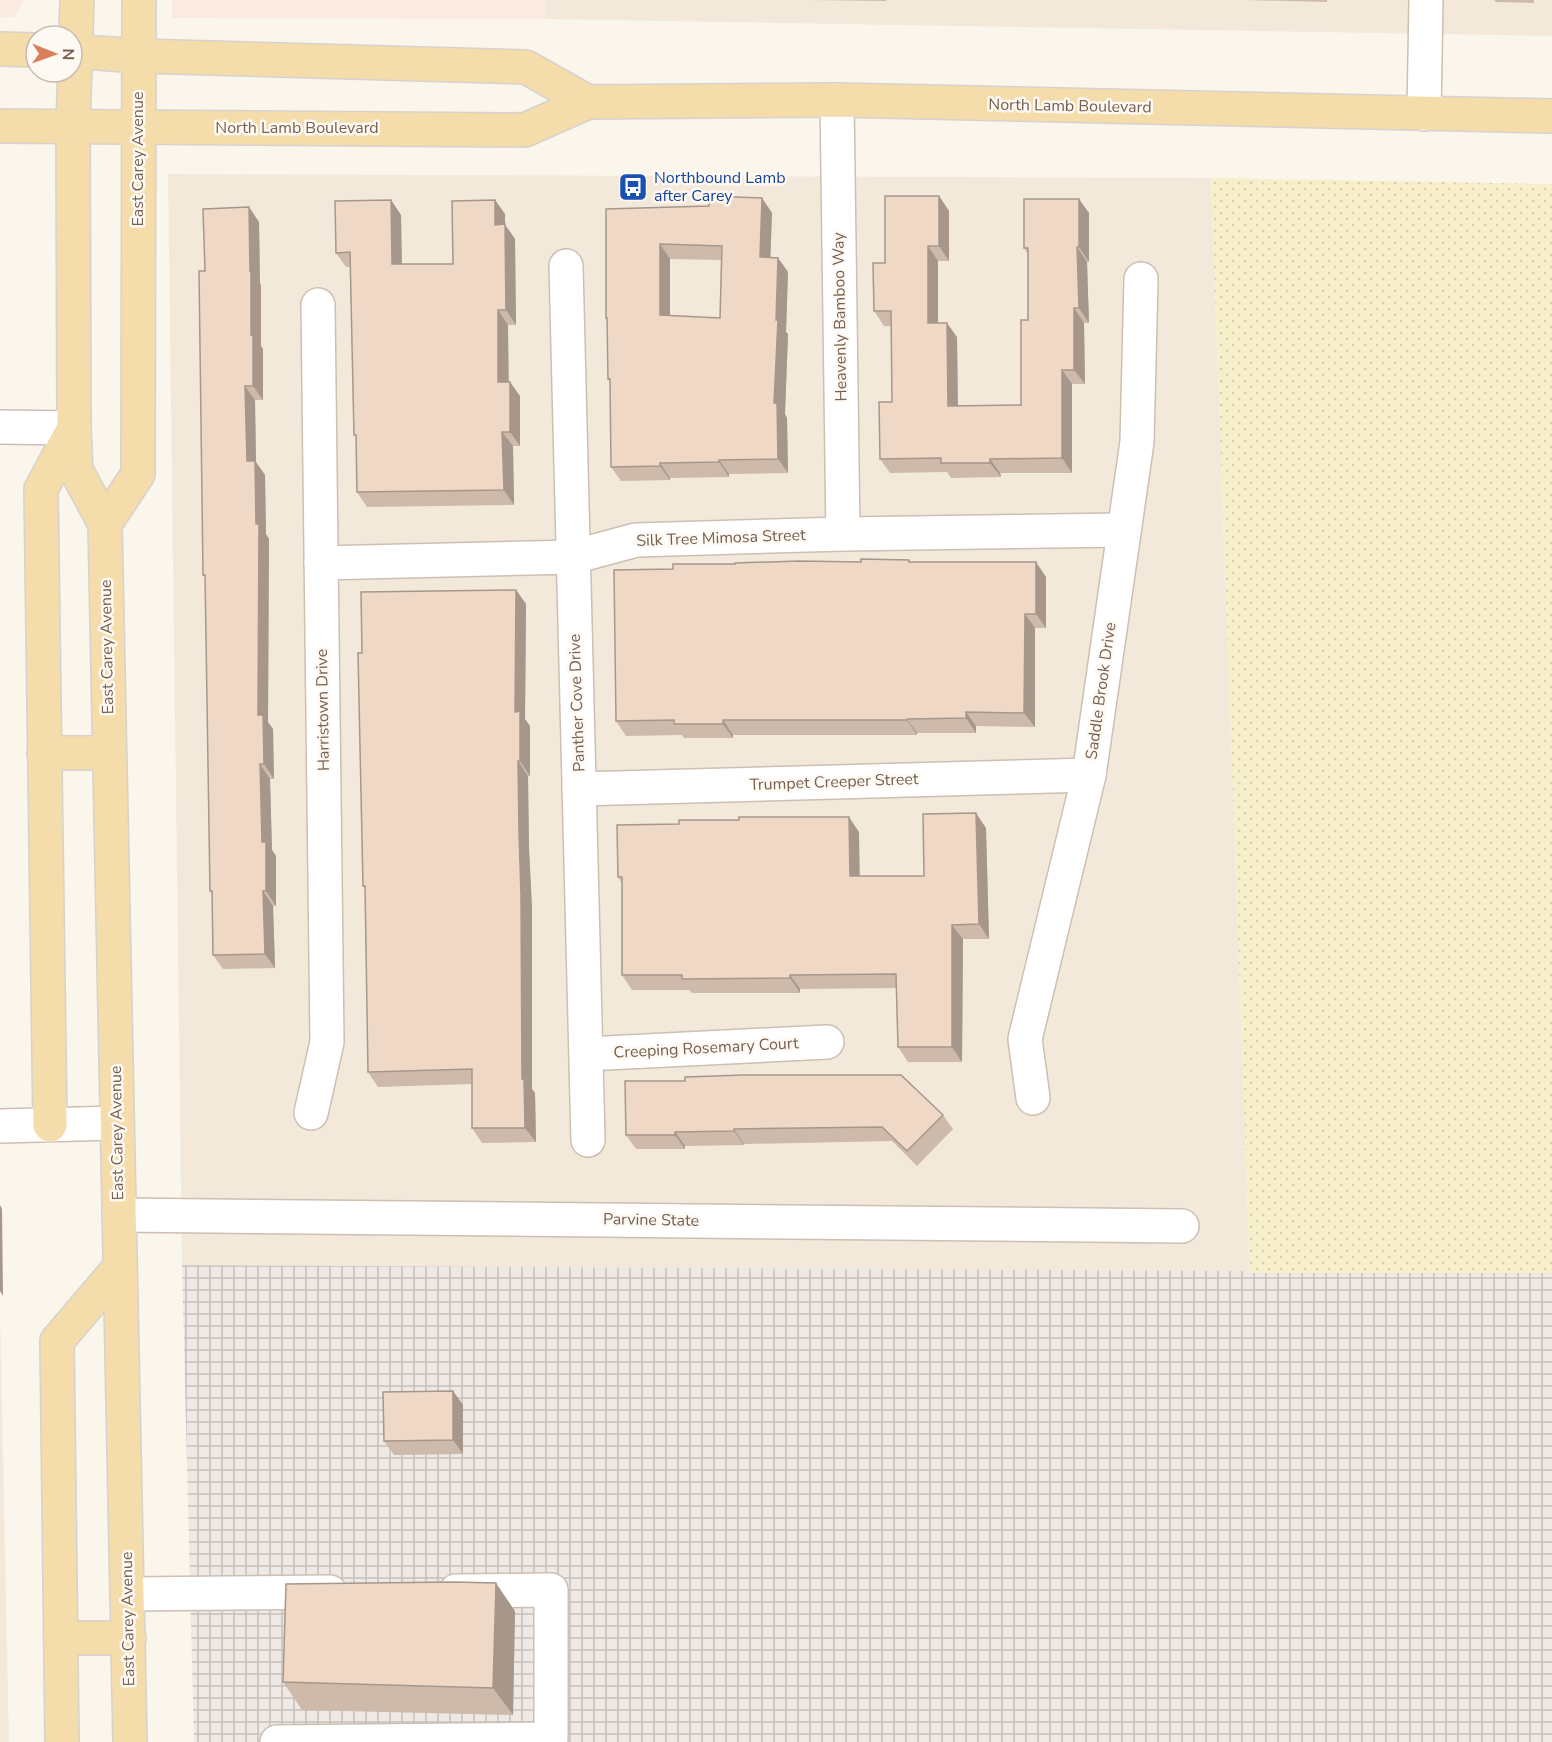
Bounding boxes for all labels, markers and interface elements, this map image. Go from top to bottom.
north arrow [24,24,84,84]
text: N [57,48,79,60]
street label: East Carey Avenue [127,92,149,226]
street label: North Lamb Boulevard [988,94,1152,118]
street label: North Lamb Boulevard [215,117,379,139]
place label: Northbound Lamb after Carey [654,167,786,207]
bus stop icon: Northbound Lamb after Carey [617,171,649,203]
street label: Heavenly Bamboo Way [828,231,852,402]
street label: Silk Tree Mimosa Street [636,524,806,552]
street label: East Carey Avenue [95,579,119,715]
street label: Saddle Brook Drive [1080,621,1122,761]
street label: Panther Cove Drive [564,634,590,772]
street label: Harristown Drive [311,649,335,771]
street label: Trumpet Creeper Street [749,768,919,796]
street label: Creeping Rosemary Court [613,1032,799,1064]
street label: East Carey Avenue [105,1065,129,1201]
street label: Parvine State [603,1208,699,1232]
street label: East Carey Avenue [116,1551,140,1687]

